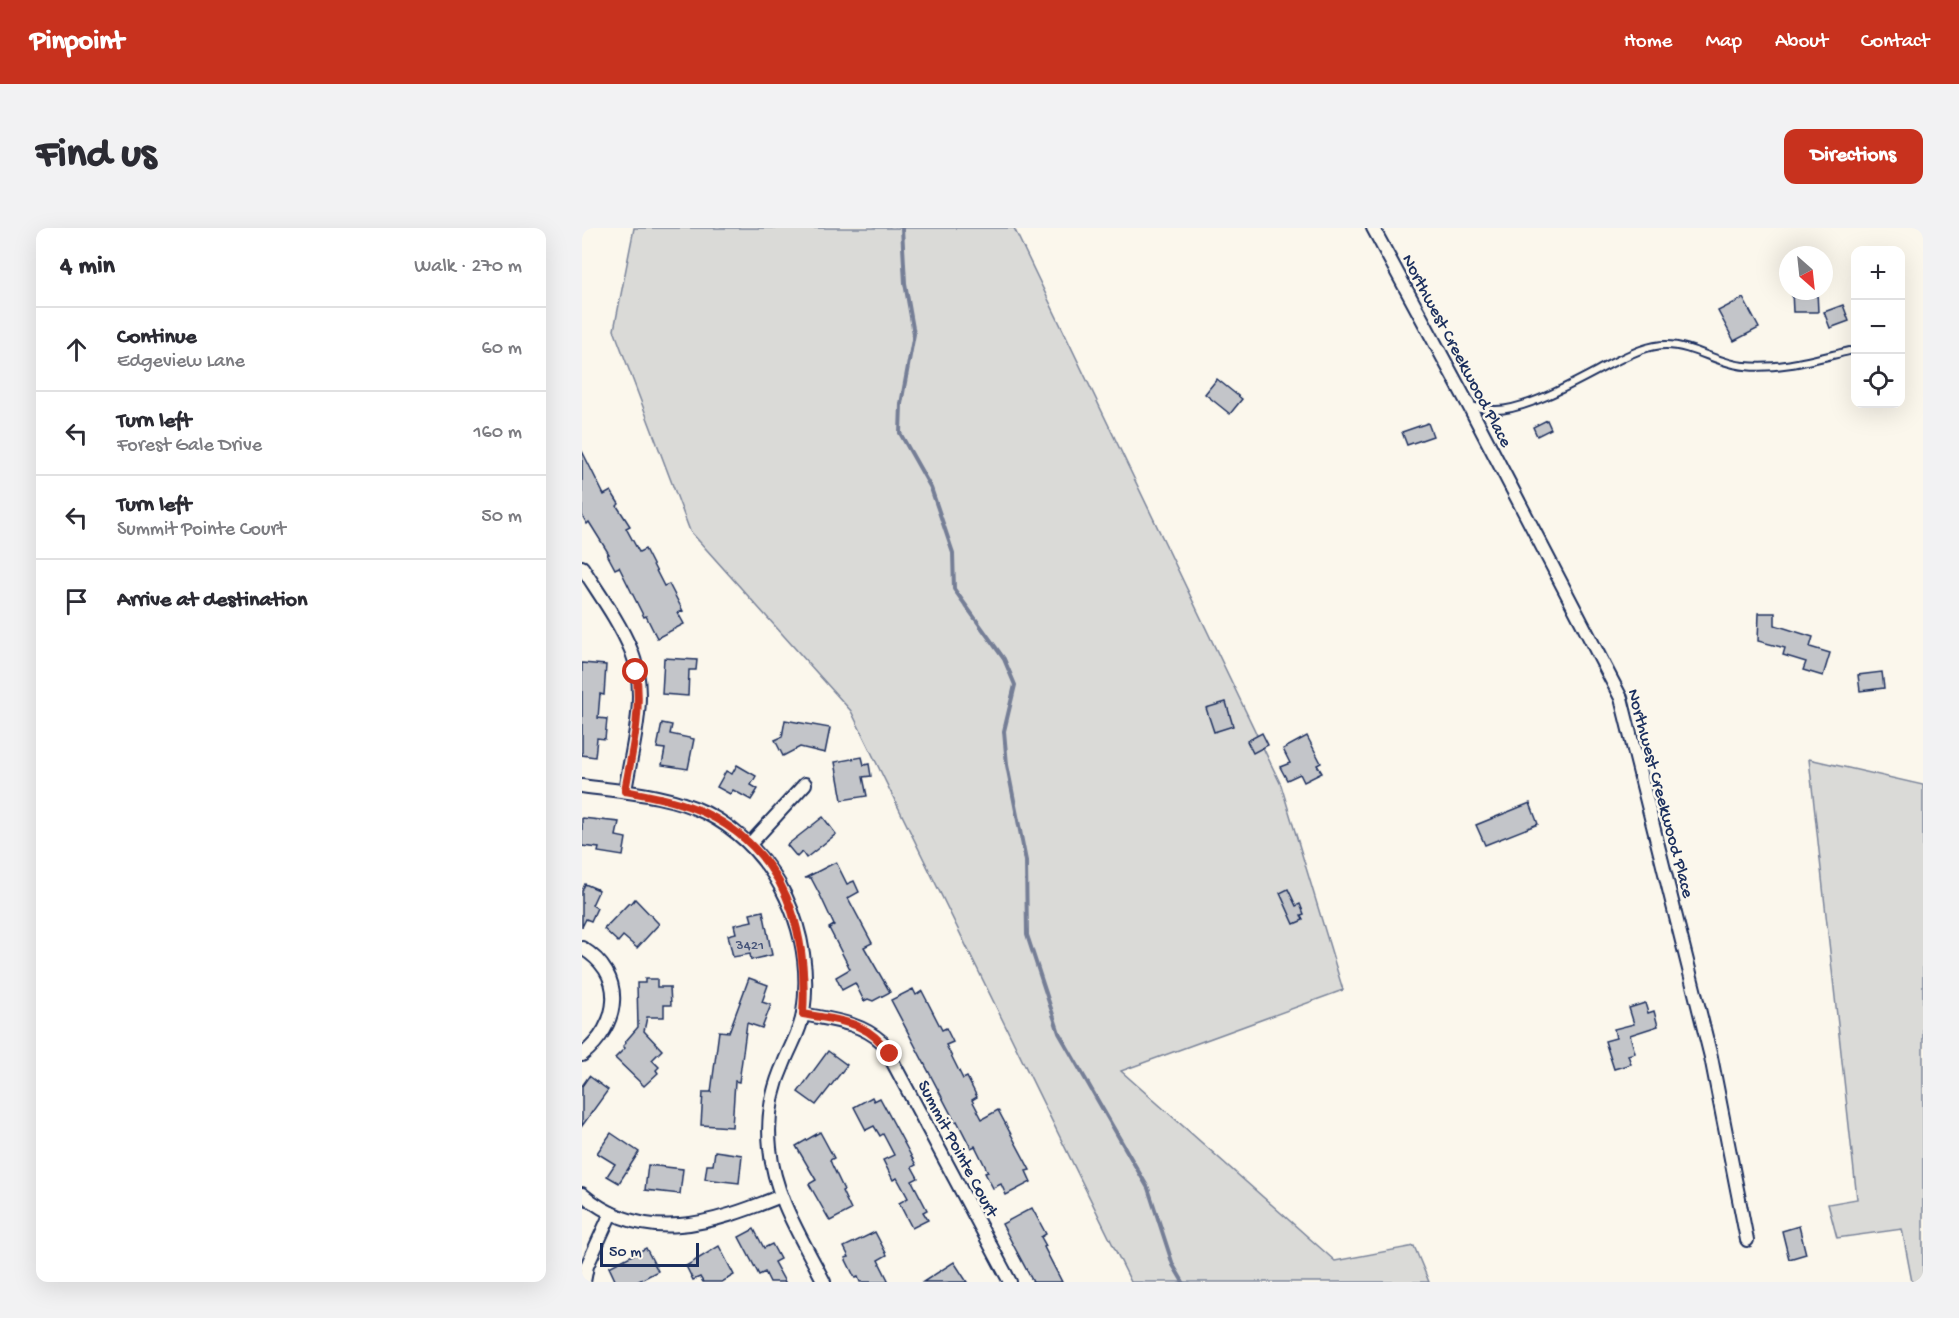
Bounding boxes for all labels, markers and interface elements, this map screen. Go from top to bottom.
text: Pinpoint [30,26,124,59]
text: Home [1624,30,1672,55]
text: Map [1705,30,1742,55]
text: About [1775,30,1828,55]
text: Contact [1861,30,1929,55]
button: Directions [1784,129,1923,184]
text: Find us [36,132,156,181]
north arrow [1779,246,1833,300]
map controls [1851,246,1905,408]
button: + [1851,246,1905,300]
street label: Northwest Creekwood Place [1396,251,1516,452]
text: 4 min [60,252,115,283]
text: Walk · 270 m [414,256,522,279]
button: − [1851,300,1905,354]
text: Continue [117,325,197,351]
icon: ahead [60,333,93,366]
text: 60 m [482,338,522,361]
text: Edgeview Lane [117,351,245,374]
button: locate [1851,354,1905,408]
text: Turn left [117,409,191,435]
icon: left [60,417,93,450]
text: 160 m [473,422,522,445]
text: Forest Gale Drive [117,435,262,458]
text: Turn left [117,493,191,519]
icon: left [60,501,93,534]
text: 50 m [481,506,522,529]
text: Summit Pointe Court [117,519,286,542]
icon: arrive [60,585,93,618]
text: Arrive at destination [117,588,307,614]
route start [622,658,648,684]
street label: Northwest Creekwood Place [1622,687,1698,901]
house number: 3421 [735,937,764,955]
route end [876,1040,902,1066]
street label: Summit Pointe Court [912,1077,1002,1223]
scale bar [600,1240,699,1268]
text: 50 m [609,1244,642,1263]

